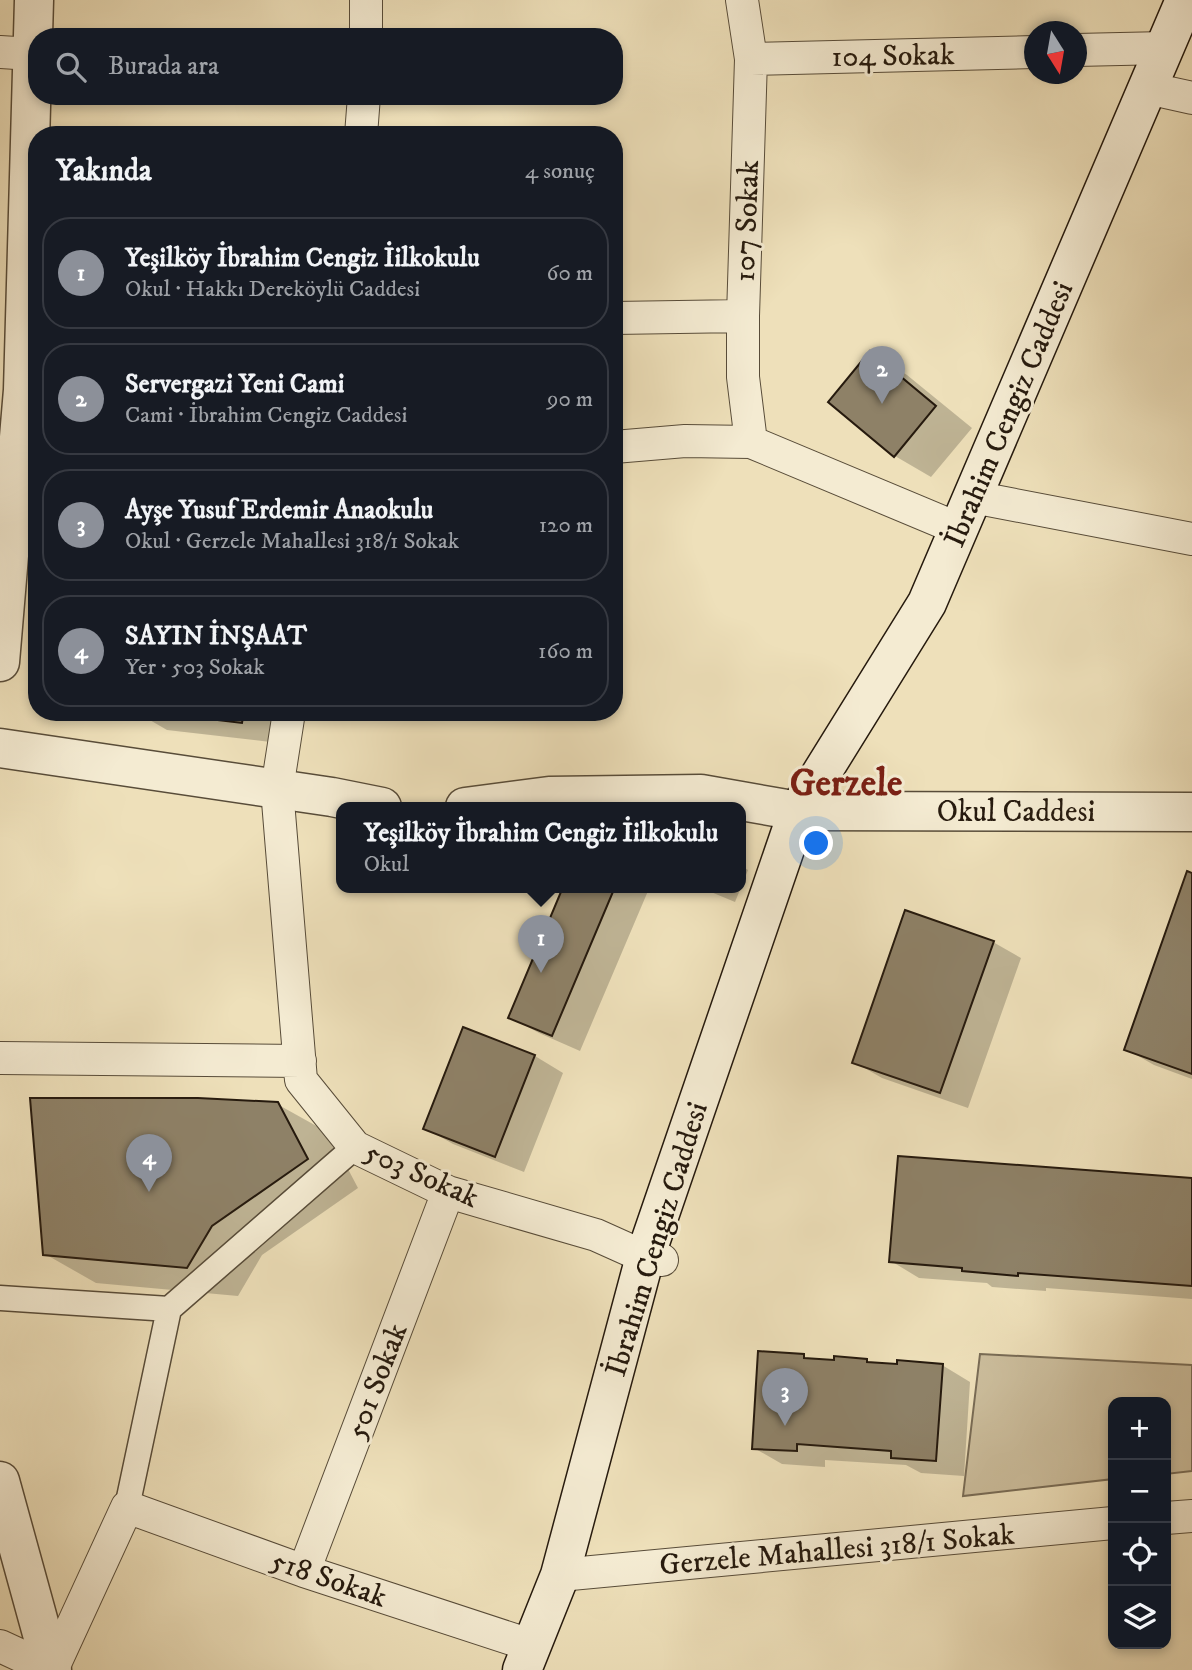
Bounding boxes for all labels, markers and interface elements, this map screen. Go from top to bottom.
north arrow [1024,21,1087,84]
search box [28,28,623,105]
street label: 104 Sokak [831,37,955,76]
icon: search [52,48,90,86]
text: Burada ara [108,50,219,83]
text: Yakında [56,153,152,190]
text: 4 sonuç [525,157,595,186]
street label: 107 Sokak [727,159,768,283]
text: Yeşilköy İbrahim Cengiz İilkokulu [125,242,480,275]
text: 1 [77,259,85,288]
text: 60 m [546,259,593,288]
text: Okul · Hakkı Dereköylü Caddesi [125,275,420,304]
street label: İbrahim Cengiz Caddesi [936,276,1082,553]
pin: 2 [859,346,905,404]
text: Servergazi Yeni Cami [125,368,344,401]
text: 2 [75,385,87,414]
text: 90 m [547,385,593,414]
text: Cami · İbrahim Cengiz Caddesi [125,401,407,430]
text: Ayşe Yusuf Erdemir Anaokulu [125,494,433,527]
text: 3 [77,511,85,540]
text: 120 m [539,511,593,540]
text: Okul · Gerzele Mahallesi 318/1 Sokak [125,527,459,556]
text: SAYIN İNŞAAT [125,620,307,653]
text: 4 [74,637,88,666]
text: 160 m [538,637,593,666]
text: Yer · 503 Sokak [125,653,265,682]
district label: Gerzele [790,761,902,808]
street label: Okul Caddesi [937,794,1095,831]
popup [336,802,746,893]
text: Yeşilköy İbrahim Cengiz İilkokulu [364,817,718,850]
your location [799,826,833,860]
text: Okul [364,850,409,879]
pin: 1 [518,915,564,973]
street label: İbrahim Cengiz Caddesi [597,1097,717,1381]
pin: 4 [126,1134,172,1192]
street label: 503 Sokak [358,1134,484,1217]
street label: 501 Sokak [338,1318,416,1445]
pin: 3 [762,1368,808,1426]
map controls [1108,1397,1171,1649]
button: + [1108,1397,1171,1460]
button: − [1108,1460,1171,1523]
street label: Gerzele Mahallesi 318/1 Sokak [658,1517,1016,1584]
button: locate [1108,1523,1171,1586]
street label: 518 Sokak [266,1542,391,1616]
button: layers [1108,1586,1171,1649]

